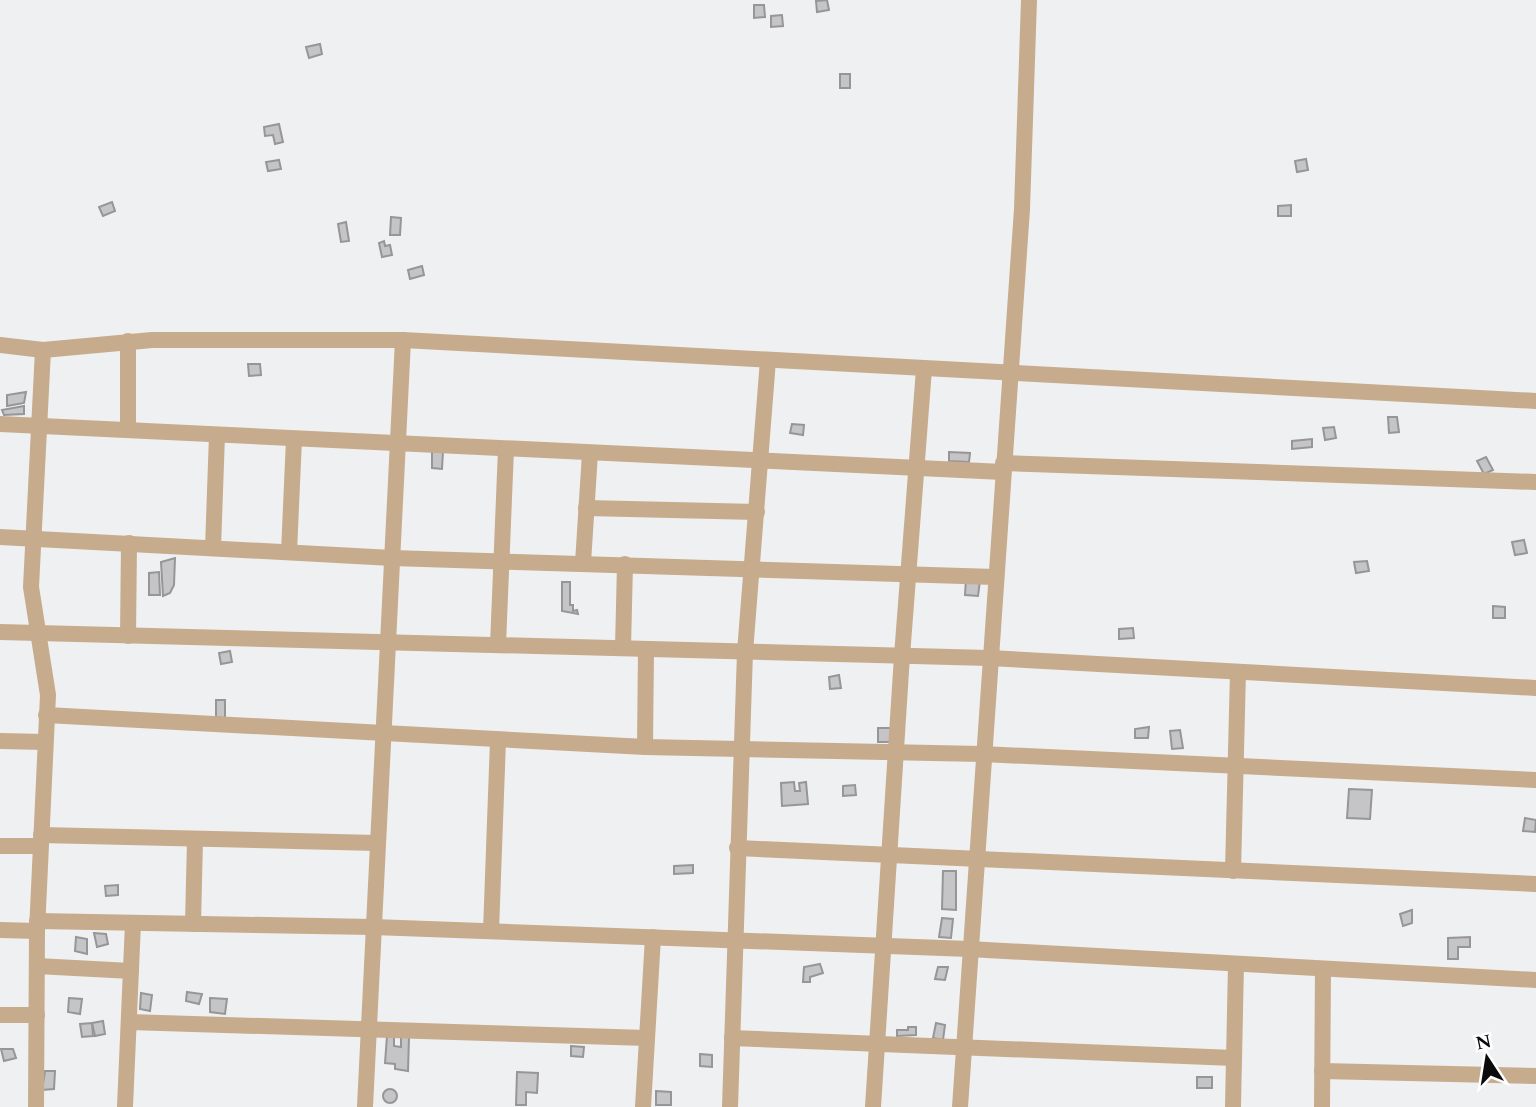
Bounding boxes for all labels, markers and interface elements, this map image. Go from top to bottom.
north arrow [1452,1023,1522,1093]
text: N [1473,1027,1494,1059]

